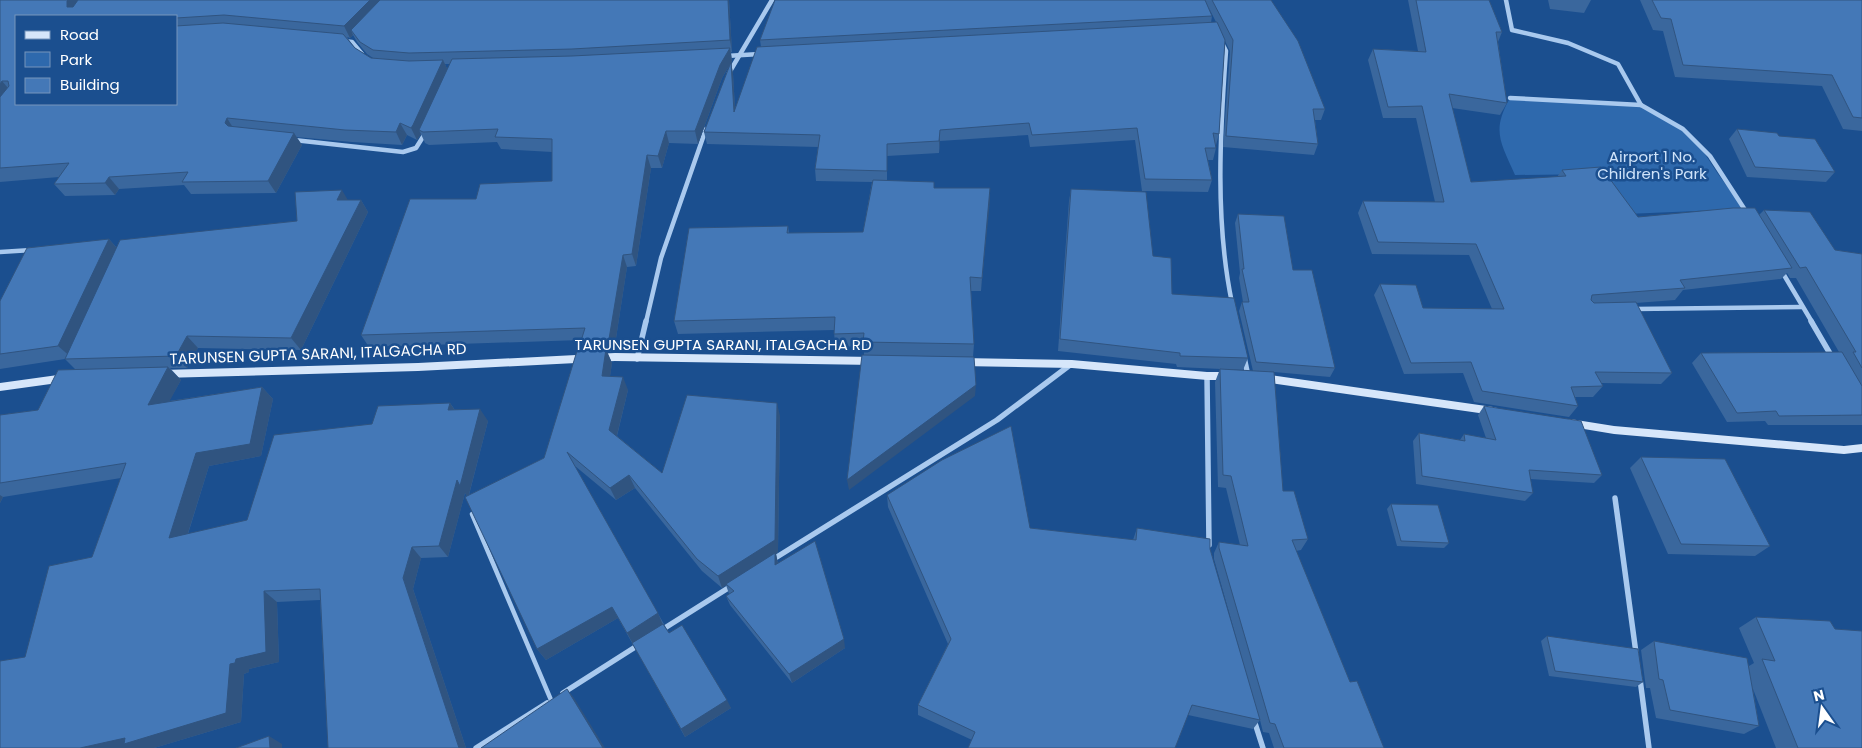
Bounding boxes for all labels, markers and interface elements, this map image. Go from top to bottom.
legend [15,15,178,105]
text: Road [60,24,99,45]
text: Park [60,49,92,70]
text: Building [60,74,120,95]
park label: Airport 1 No. Children's Park [1597,146,1707,184]
street label: TARUNSEN GUPTA SARANI, ITALGACHA RD [574,334,872,355]
street label: TARUNSEN GUPTA SARANI, ITALGACHA RD [169,338,467,369]
north arrow [1797,683,1847,733]
text: N [1811,684,1826,706]

